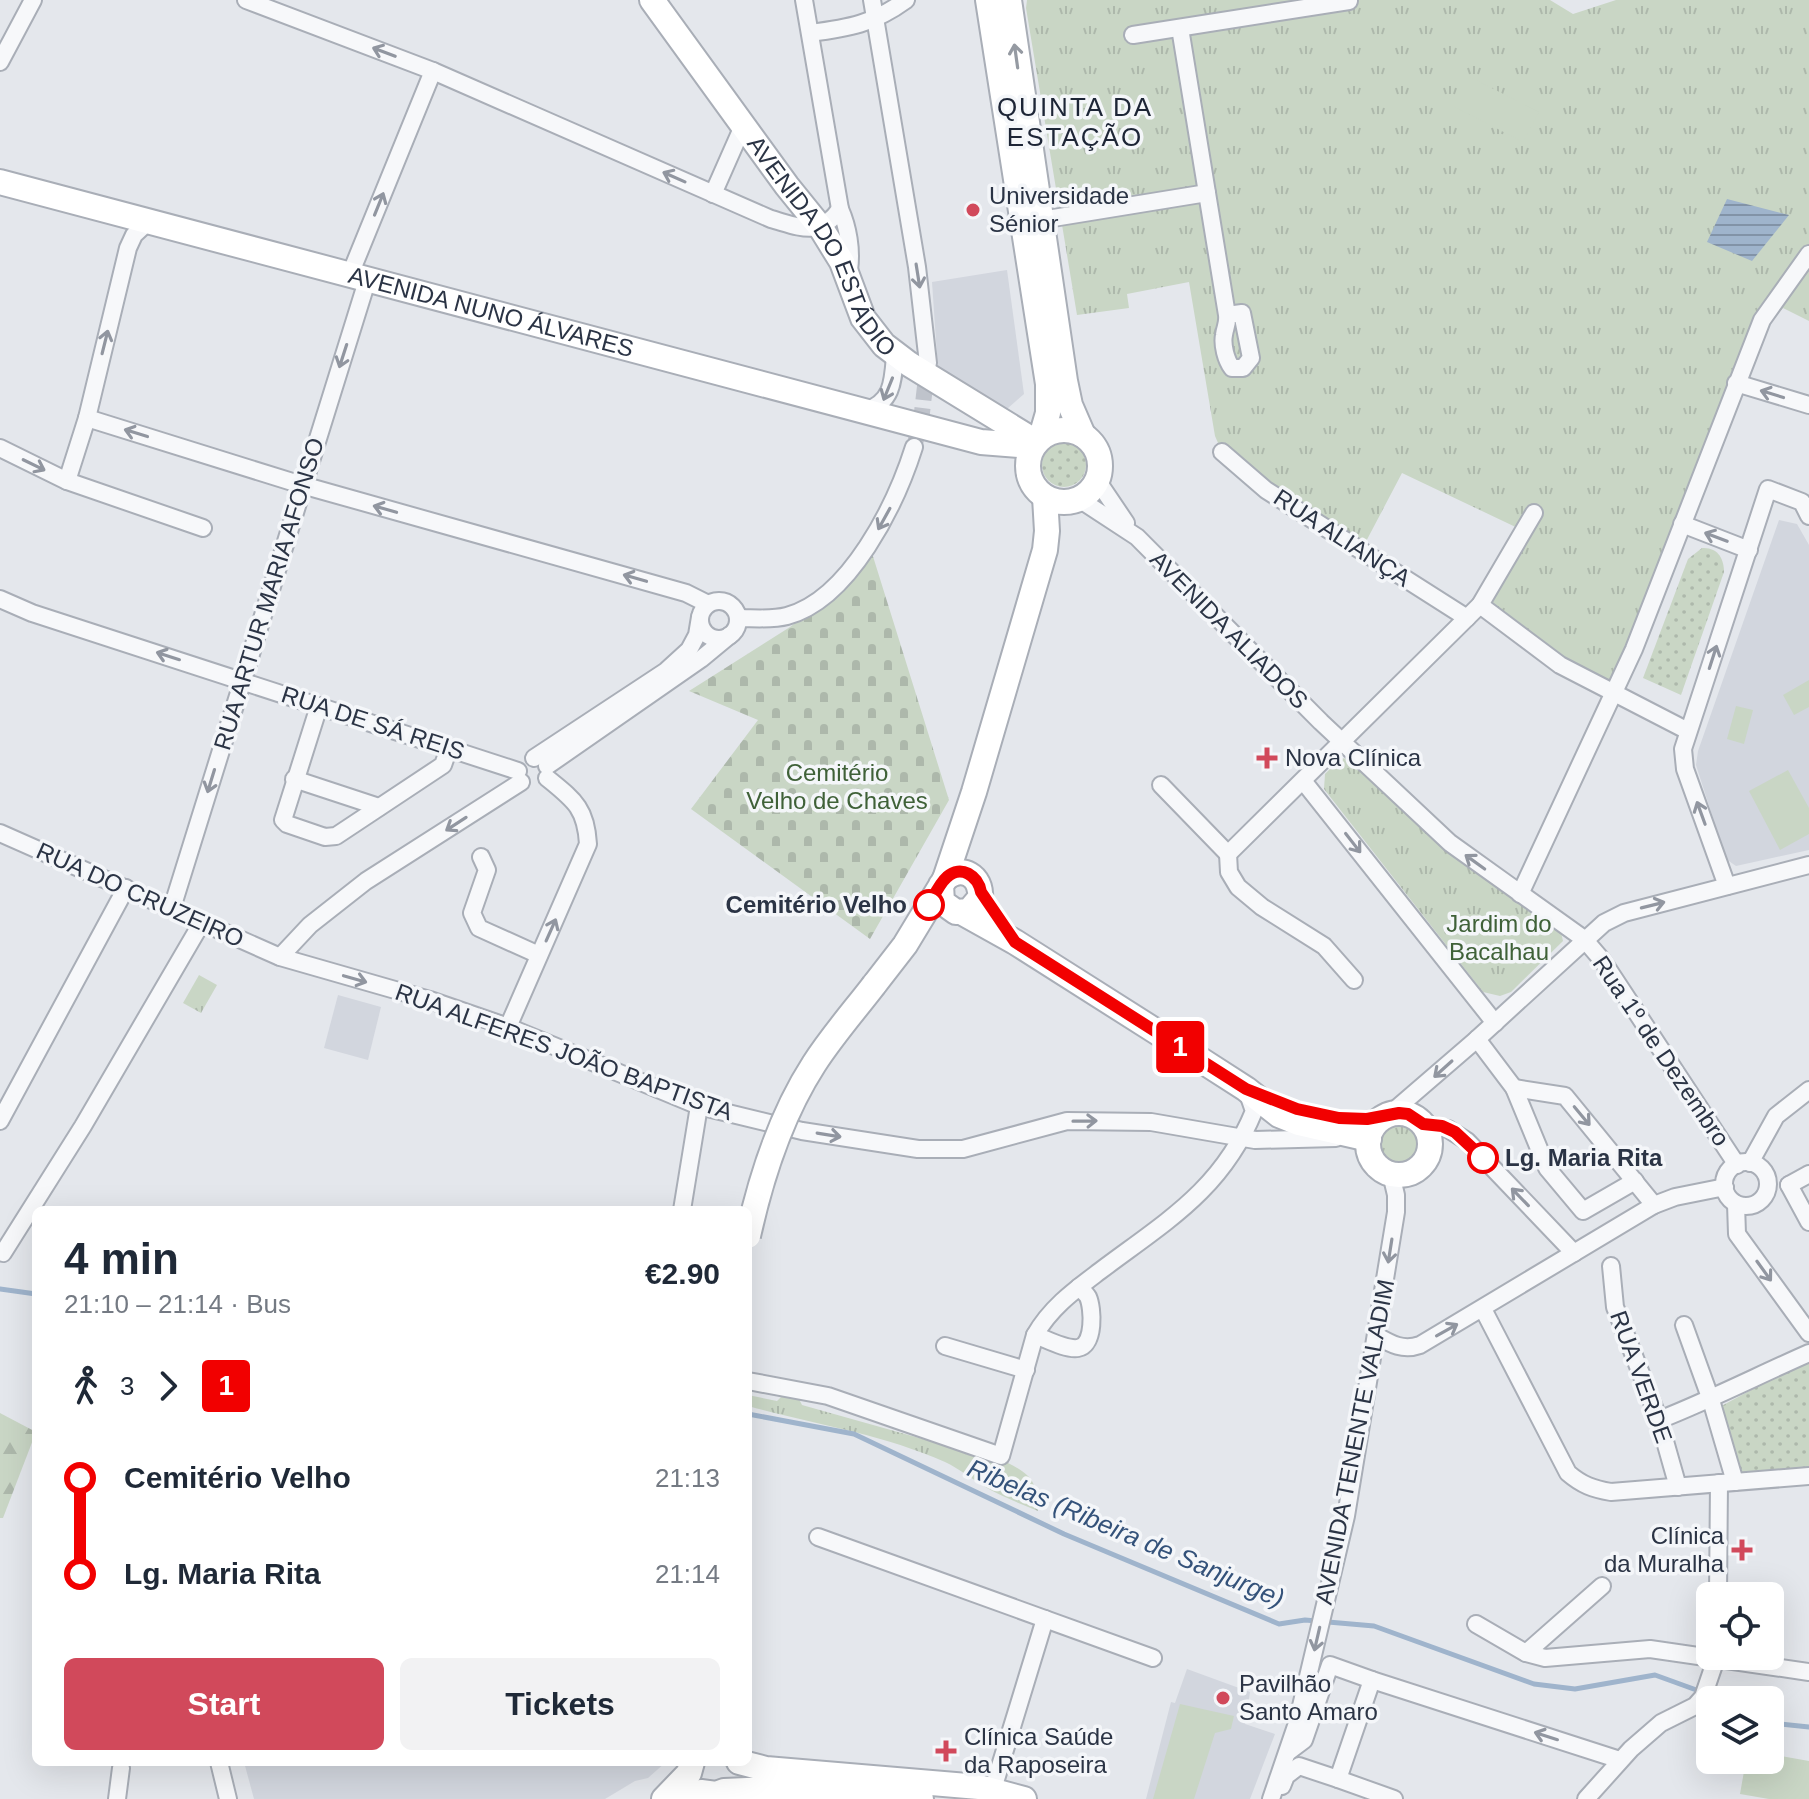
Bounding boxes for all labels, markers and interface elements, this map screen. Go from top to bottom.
one-way arrow [372,44,396,58]
one-way arrow [1008,44,1023,69]
district label: QUINTA DA ESTAÇÃO [997,92,1153,152]
street label: AVENIDA DO ESTÁDIO [742,131,901,362]
one-way arrow [662,169,686,184]
place label: Universidade Sénior [989,182,1129,237]
one-way arrow [372,192,387,217]
marker: Universidade Sénior [964,201,982,219]
street label: AVENIDA NUNO ÁLVARES [346,261,637,362]
one-way arrow [911,263,926,289]
one-way arrow [98,330,113,356]
one-way arrow [335,343,350,368]
one-way arrow [880,376,894,401]
one-way arrow [1760,386,1786,401]
one-way arrow [123,425,148,440]
street label: RUA ARTUR MARIA AFONSO [208,435,329,753]
one-way arrow [21,457,45,473]
street label: RUA ALIANÇA [1269,483,1416,592]
one-way arrow [372,500,398,515]
one-way arrow [876,507,892,530]
one-way arrow [1704,529,1728,543]
street label: AVENIDA ALIADOS [1145,545,1314,714]
one-way arrow [622,570,648,585]
one-way arrow [1707,645,1722,670]
one-way arrow [155,648,180,663]
street label: RUA DE SÁ REIS [278,680,468,765]
place label: Nova Clínica [1285,744,1422,771]
marker: Nova Clínica [1256,747,1278,769]
park label: Cemitério Velho de Chaves [746,759,928,814]
one-way arrow [203,768,218,794]
one-way arrow [1693,801,1707,826]
one-way arrow [445,815,467,832]
one-way arrow [1344,832,1361,853]
street label: RUA DO CRUZEIRO [32,837,248,952]
one-way arrow [1465,854,1486,871]
marker: Cemitério Velho [914,890,944,920]
place label: Cemitério Velho [726,891,907,918]
one-way arrow [1640,897,1665,912]
park label: Jardim do Bacalhau [1446,910,1552,965]
one-way arrow [544,918,559,942]
street label: Rua 1º de Dezembro [1588,951,1735,1151]
one-way arrow [342,972,368,987]
street label: RUA ALFERES JOÃO BAPTISTA [392,978,737,1125]
line badge: 1 [1154,1021,1206,1073]
text: 1 [1172,1031,1188,1062]
one-way arrow [1434,1060,1454,1078]
one-way arrow [1573,1106,1591,1126]
one-way arrow [1071,1113,1098,1129]
one-way arrow [816,1129,842,1144]
marker: Lg. Maria Rita [1468,1143,1498,1173]
place label: Lg. Maria Rita [1505,1144,1663,1171]
one-way arrow [1511,1188,1530,1207]
text: 4 min [64,1234,179,1283]
one-way arrow [1382,1238,1397,1263]
text: €2.90 [645,1257,720,1290]
one-way arrow [1756,1260,1772,1282]
street label: AVENIDA TENENTE VALADIM [1310,1277,1399,1607]
text: 21:10 – 21:14 · Bus [64,1289,291,1319]
street label: RUA VERDE [1605,1307,1678,1447]
one-way arrow [1435,1322,1459,1337]
icon: walk [64,1364,108,1408]
icon: forward [146,1364,190,1408]
text: 1 [218,1370,234,1401]
text: 3 [120,1371,134,1401]
water label: Ribelas (Ribeira de Sanjurge) [963,1453,1289,1613]
text: Cemitério Velho [124,1461,351,1494]
text: 21:13 [655,1463,720,1493]
place label: Clínica da Muralha [1604,1522,1725,1577]
marker: Clínica da Muralha [1731,1539,1753,1561]
text: Lg. Maria Rita [124,1557,321,1590]
text: 21:14 [655,1559,720,1589]
map controls [1696,1582,1784,1774]
button: locate [1696,1582,1784,1670]
one-way arrow [1309,1626,1324,1651]
button: Start [64,1658,384,1750]
button: Tickets [400,1658,720,1750]
place label: Pavilhão Santo Amaro [1239,1670,1378,1725]
button: layers [1696,1686,1784,1774]
marker: Pavilhão Santo Amaro [1214,1689,1232,1707]
place label: Clínica Saúde da Raposeira [964,1723,1113,1778]
one-way arrow [1534,1728,1559,1743]
marker: Clínica Saúde da Raposeira [935,1740,957,1762]

